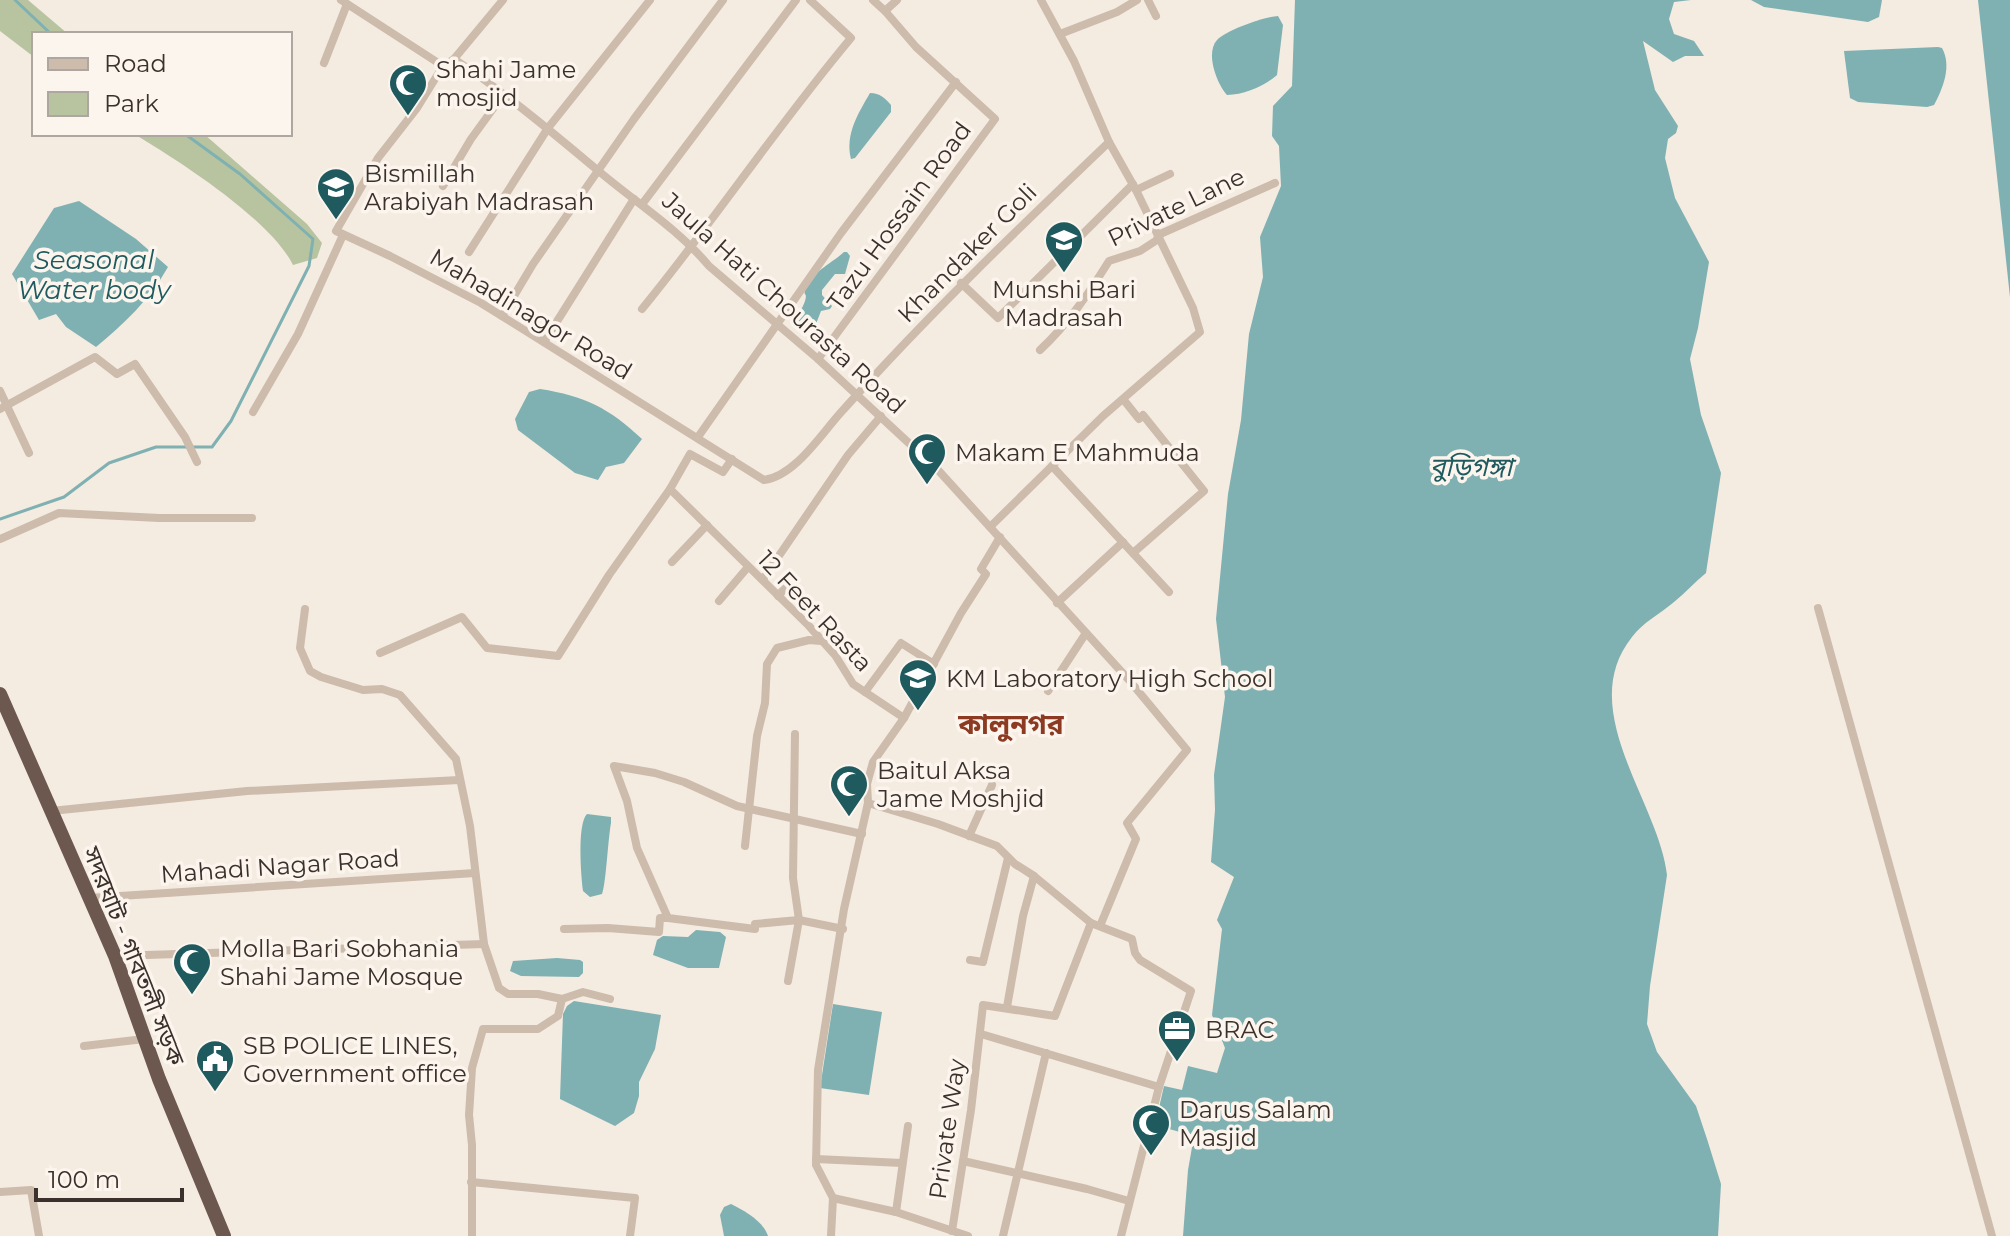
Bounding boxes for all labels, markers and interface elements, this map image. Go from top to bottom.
legend [32,32,292,136]
text: Road [104,49,167,78]
place label: Shahi Jame mosjid [436,55,576,112]
mosque icon: Shahi Jame mosjid [387,62,429,117]
text: Park [104,89,159,118]
street label: Tazu Hossain Road [821,116,977,316]
place label: Bismillah Arabiyah Madrasah [364,159,594,216]
street label: Private Lane [1103,161,1249,253]
school or university icon: Bismillah Arabiyah Madrasah [315,166,357,221]
street label: Khandaker Goli [891,177,1043,329]
street label: Jaula Hati Chourasta Road [656,186,911,420]
school or university icon: Munshi Bari Madrasah [1043,219,1085,274]
street label: Mahadinagor Road [425,242,637,386]
water label: Seasonal Water body [17,244,172,306]
place label: Munshi Bari Madrasah [992,275,1136,332]
mosque icon: Makam E Mahmuda [906,431,948,486]
place label: Makam E Mahmuda [955,438,1200,467]
water label: বুড়িগঙ্গা [1430,451,1517,483]
street label: 12 Feet Rasta [752,544,878,678]
school or university icon: KM Laboratory High School [897,657,939,712]
place label: KM Laboratory High School [946,664,1274,693]
district label: কালুনগর [957,707,1065,742]
place label: Baitul Aksa Jame Moshjid [876,756,1045,813]
mosque icon: Baitul Aksa Jame Moshjid [828,763,870,818]
street label: সদরঘাট - গাবতলী সড়ক [76,841,191,1070]
street label: Mahadi Nagar Road [160,843,400,889]
place label: Molla Bari Sobhania Shahi Jame Mosque [220,934,463,991]
mosque icon: Molla Bari Sobhania Shahi Jame Mosque [171,941,213,996]
office icon: BRAC [1156,1008,1198,1063]
place label: BRAC [1205,1015,1274,1044]
place label: SB POLICE LINES, Government office [243,1031,467,1088]
public building icon: SB POLICE LINES, Government office [194,1038,236,1093]
street label: Private Way [923,1057,971,1201]
place label: Darus Salam Masjid [1179,1095,1332,1152]
mosque icon: Darus Salam Masjid [1130,1102,1172,1157]
scale bar [36,1152,182,1202]
text: 100 m [48,1165,120,1194]

